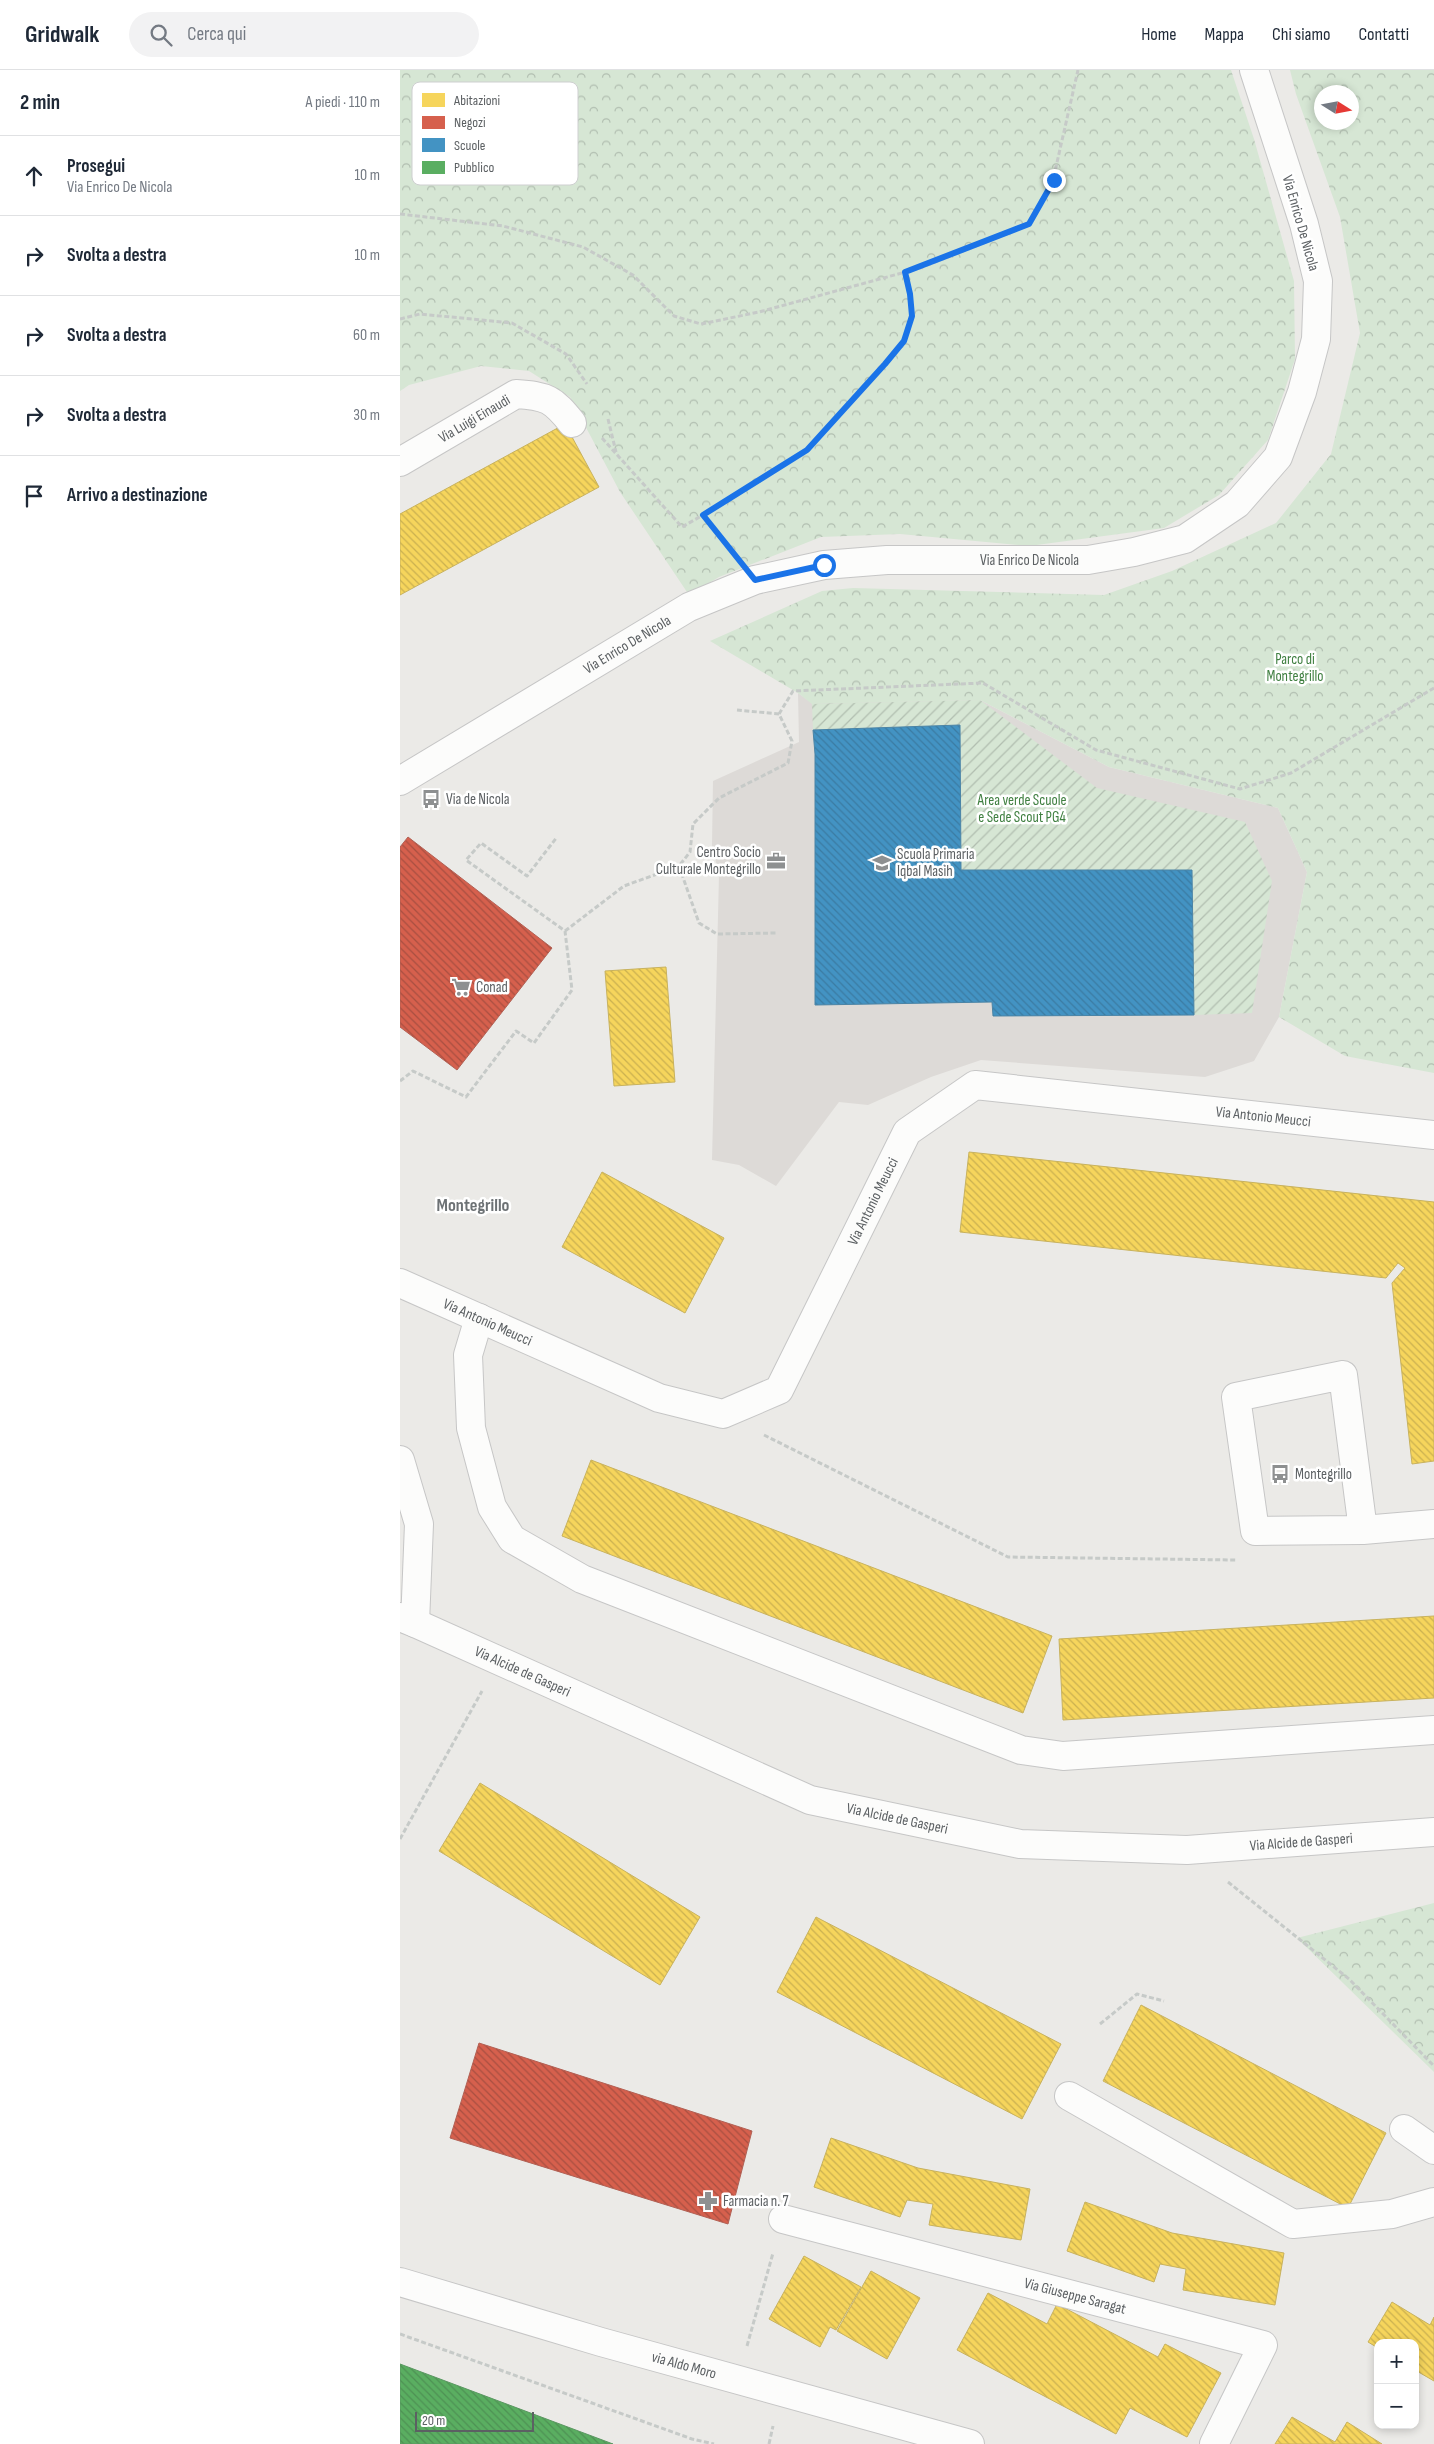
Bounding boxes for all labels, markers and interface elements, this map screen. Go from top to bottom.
search box [129,12,479,57]
text: Gridwalk [25,20,99,49]
icon: search [147,21,175,49]
text: Cerca qui [187,23,246,46]
text: Home [1141,24,1177,45]
text: Mappa [1205,24,1244,45]
text: Chi siamo [1272,24,1330,45]
text: Contatti [1358,24,1409,45]
legend [412,82,578,185]
north arrow [1314,85,1359,130]
text: 2 min [20,90,60,115]
text: Abitazioni [453,92,500,109]
text: A piedi · 110 m [306,93,380,112]
text: Negozi [454,114,486,131]
text: Scuole [454,137,486,154]
text: Prosegui [67,155,125,178]
text: Pubblico [454,159,494,176]
icon: ahead [20,162,48,190]
text: 10 m [354,166,380,185]
route end [1043,169,1066,192]
street label: Via Enrico De Nicola [1278,173,1323,274]
text: Via Enrico De Nicola [67,178,173,197]
icon: right [20,242,48,270]
text: Svolta a destra [67,244,167,267]
text: 10 m [354,246,380,265]
icon: right [20,322,48,350]
text: Svolta a destra [67,324,167,347]
text: 60 m [353,326,380,345]
street label: Via Luigi Einaudi [435,390,514,447]
icon: right [20,402,48,430]
text: Svolta a destra [67,404,167,427]
text: 30 m [353,406,380,425]
icon: arrive [20,482,48,510]
text: Arrivo a destinazione [67,484,208,507]
street label: Via Enrico De Nicola [980,551,1079,570]
route start [813,554,836,577]
street label: Via Enrico De Nicola [580,611,675,678]
park label: Parco di Montegrillo [1266,650,1324,686]
bus stop icon: Via de Nicola [420,788,442,810]
place label: Via de Nicola [446,790,510,809]
park label: Area verde Scuole e Sede Scout PG4 [976,791,1067,827]
place label: Centro Socio Culturale Montegrillo [656,843,761,879]
place label: Scuola Primaria Iqbal Masih [897,845,975,881]
office icon: Centro Socio Culturale Montegrillo [765,850,787,872]
school or university icon: Scuola Primaria Iqbal Masih [871,852,893,874]
supermarket icon: Conad [450,976,472,998]
place label: Conad [476,978,508,997]
street label: Via Antonio Meucci [1215,1102,1312,1132]
street label: Via Antonio Meucci [843,1154,903,1248]
district label: Montegrillo [437,1195,510,1216]
street label: Via Antonio Meucci [440,1294,535,1351]
bus stop icon: Montegrillo [1269,1463,1291,1485]
place label: Montegrillo [1295,1465,1352,1484]
street label: Via Alcide de Gasperi [471,1642,574,1702]
street label: Via Alcide de Gasperi [845,1799,950,1839]
street label: Via Alcide de Gasperi [1249,1829,1354,1855]
pharmacy icon: Farmacia n. 7 [697,2190,719,2212]
place label: Farmacia n. 7 [723,2192,789,2211]
street label: Via Giuseppe Saragat [1022,2274,1128,2319]
map controls [1374,2339,1419,2429]
button: + [1374,2339,1419,2384]
street label: via Aldo Moro [649,2347,719,2383]
button: − [1374,2384,1419,2429]
scale bar [415,2409,534,2432]
text: 20 m [422,2412,445,2429]

